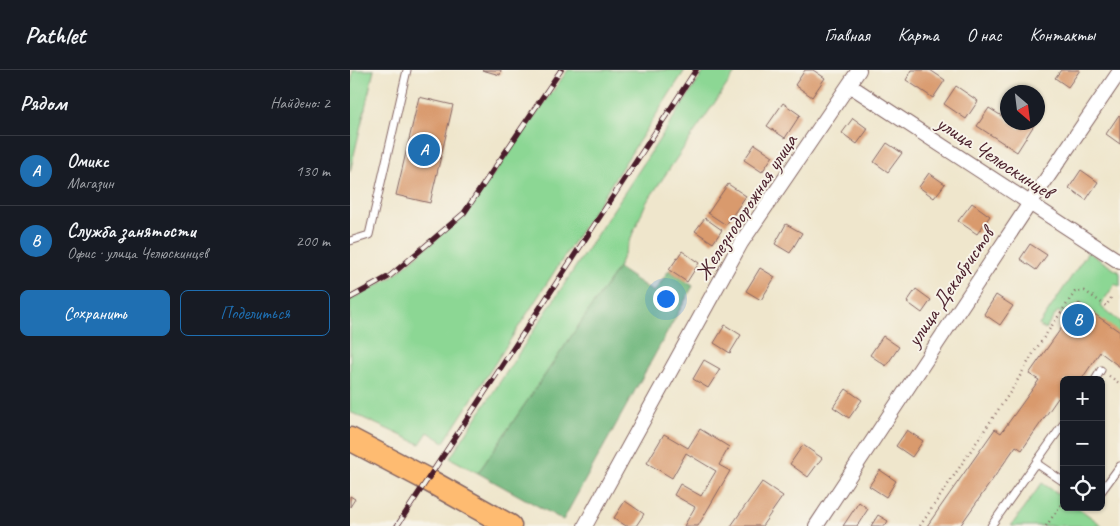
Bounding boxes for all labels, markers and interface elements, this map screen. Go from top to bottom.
text: Pathlet [25,20,85,50]
text: Главная [825,24,870,46]
text: Карта [898,24,939,46]
text: О нас [967,24,1002,46]
text: Контакты [1030,24,1095,46]
north arrow [1000,85,1045,130]
text: Рядом [20,90,67,116]
text: Найдено: 2 [270,93,330,113]
street label: улица Челюскинцев [930,109,1061,206]
street label: Железнодорожная улица [689,128,804,285]
pin: A [408,131,440,169]
text: Омикс [67,149,109,173]
text: A [32,161,40,181]
text: 130 m [296,161,330,181]
text: Магазин [67,173,114,193]
text: Служба занятости [67,219,196,243]
street label: улица Декабристов [900,219,1002,353]
text: B [32,231,40,251]
text: 200 m [296,231,330,251]
text: Офис · улица Челюскинцев [67,243,208,263]
your location [653,286,679,312]
button: Сохранить [20,290,170,336]
button: Поделиться [180,290,330,336]
pin: B [1062,301,1094,339]
map controls [1060,376,1105,511]
button: + [1060,376,1105,421]
button: − [1060,421,1105,466]
button: locate [1060,466,1105,511]

